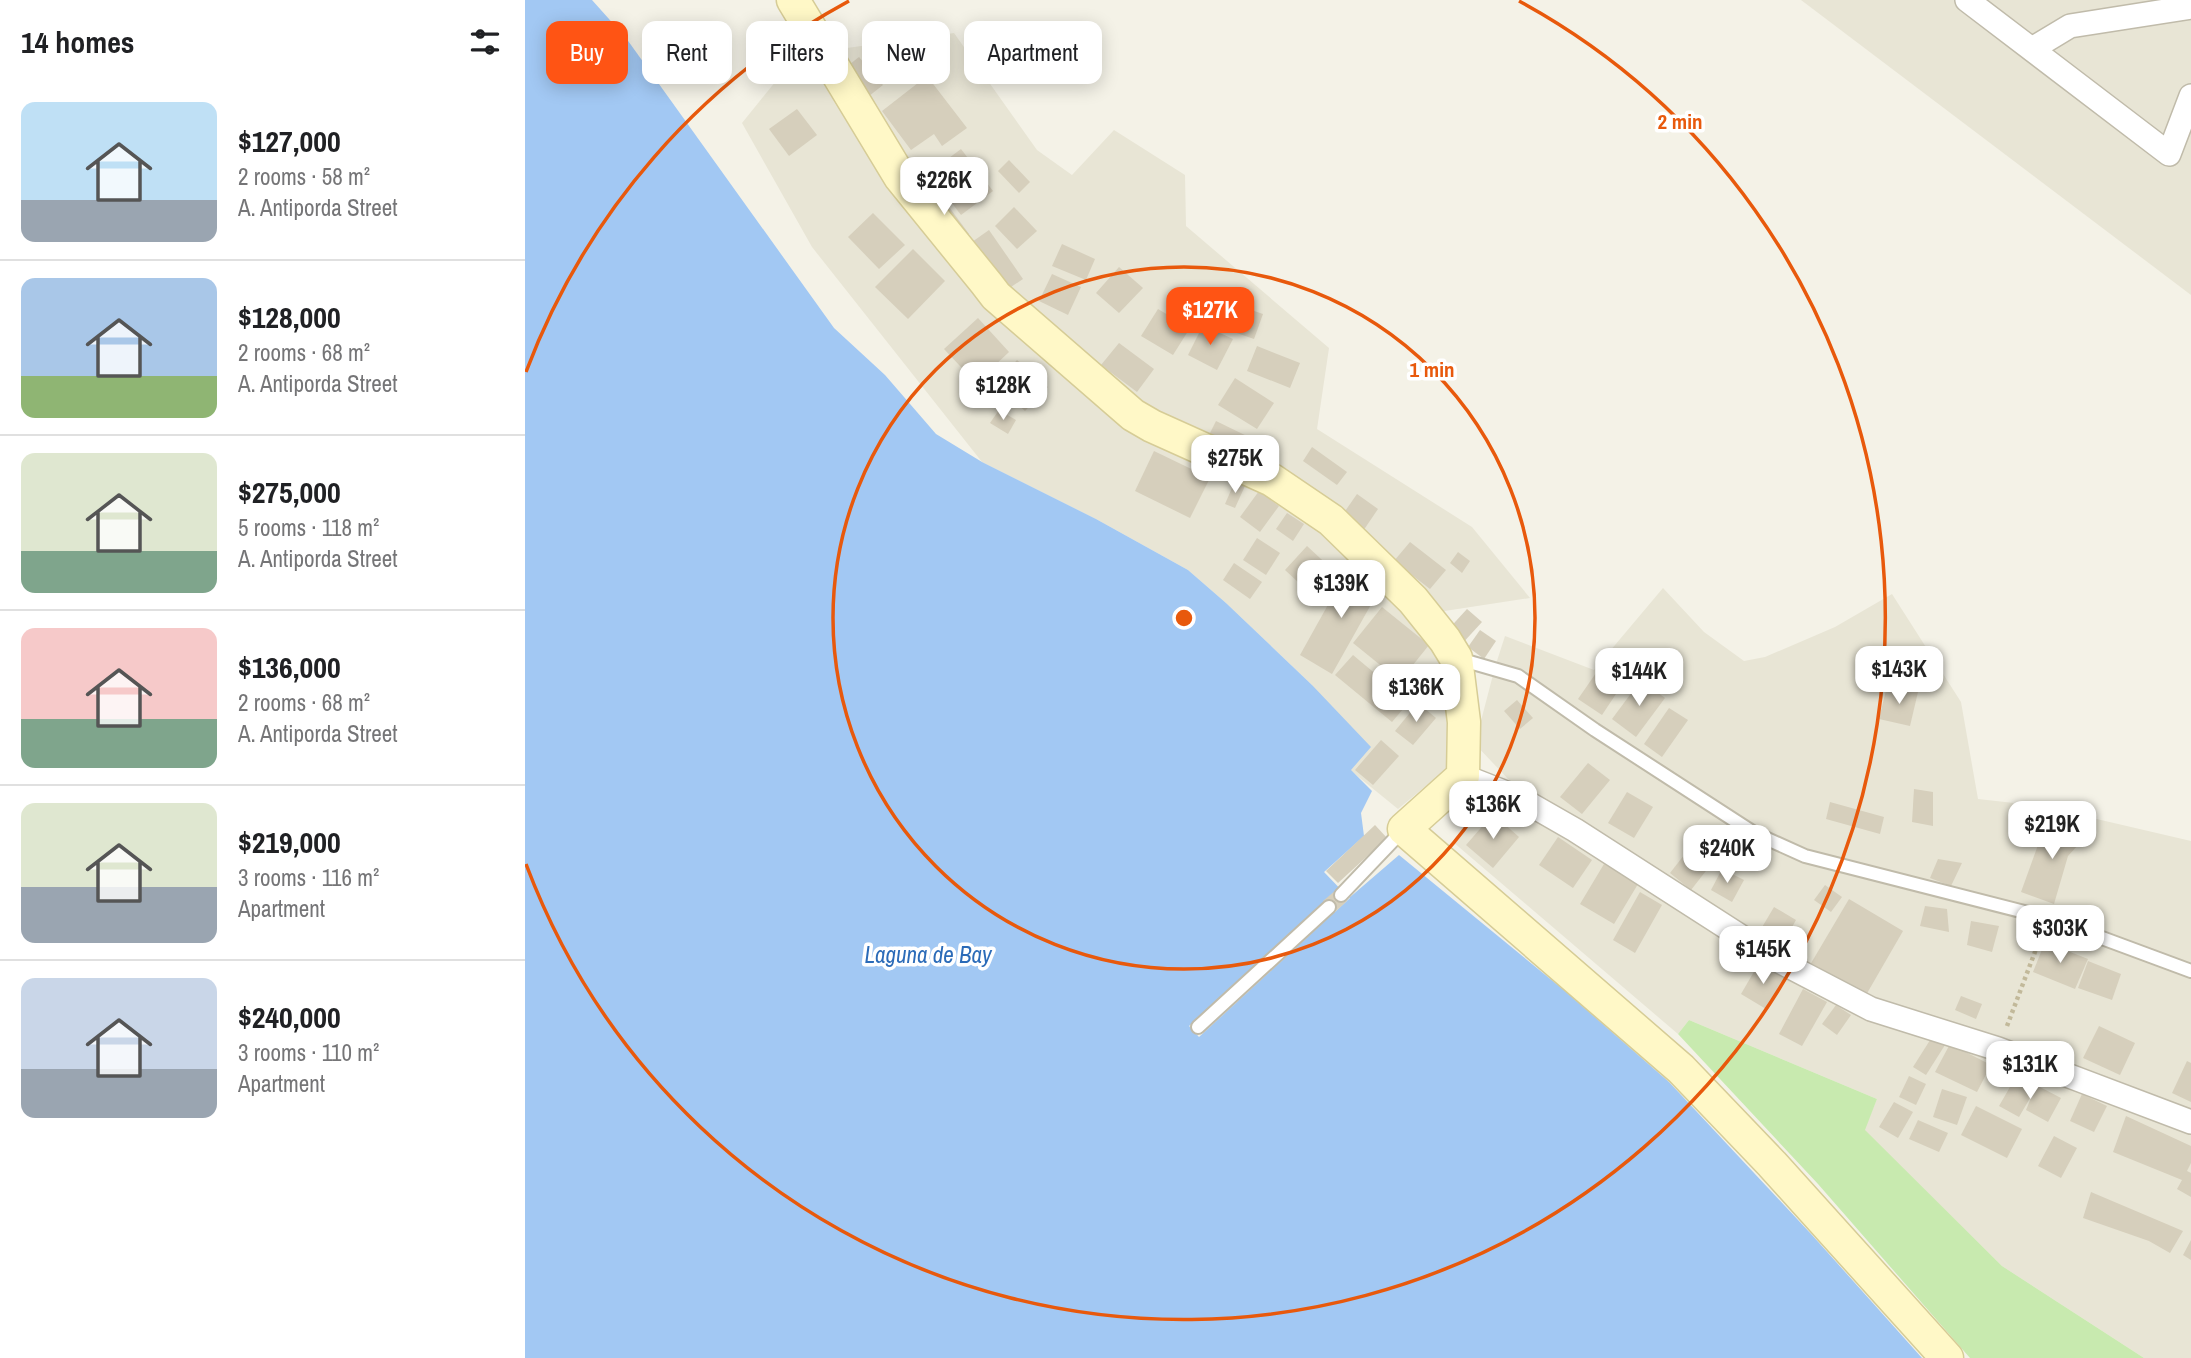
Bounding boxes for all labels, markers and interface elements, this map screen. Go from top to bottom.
chip: Buy [546,21,628,84]
chip: Rent [642,21,732,84]
chip: Filters [746,21,848,84]
chip: New [862,21,950,84]
chip: Apartment [964,21,1102,84]
text: 14 homes [21,22,135,62]
icon: filters [466,23,504,61]
text: 2 min [1658,107,1702,136]
text: $127,000 [238,121,341,161]
icon: home [77,130,161,214]
pin: $226K [895,158,993,217]
text: 2 rooms · 58 m² [238,161,370,192]
text: $226K [916,164,972,195]
text: A. Antiporda Street [238,192,397,223]
pin: $127K [1161,288,1259,347]
text: $127K [1182,294,1238,325]
text: $128,000 [238,297,341,337]
icon: home [77,306,161,390]
text: 2 rooms · 68 m² [238,337,370,368]
text: 1 min [1410,355,1454,384]
pin: $128K [954,362,1052,422]
text: A. Antiporda Street [238,368,397,399]
text: $128K [975,369,1031,400]
pin: $275K [1186,435,1284,495]
text: $275K [1207,442,1263,473]
text: $275,000 [238,472,341,512]
icon: home [77,481,161,565]
text: 5 rooms · 118 m² [238,512,379,543]
text: A. Antiporda Street [238,543,397,574]
pin: $139K [1292,560,1390,620]
text: $139K [1313,567,1369,598]
centre of rings [1172,606,1196,630]
pin: $143K [1850,646,1948,706]
text: $136,000 [238,647,341,687]
pin: $144K [1590,648,1688,708]
text: $143K [1871,653,1927,684]
text: $144K [1611,655,1667,686]
icon: home [77,656,161,740]
pin: $136K [1367,664,1465,724]
text: $136K [1388,671,1444,702]
text: 2 rooms · 68 m² [238,687,370,718]
text: A. Antiporda Street [238,718,397,749]
pin: $136K [1444,782,1542,841]
text: $136K [1465,788,1521,819]
pin: $219K [2003,802,2101,861]
text: $219K [2024,808,2080,839]
text: $219,000 [238,822,341,862]
pin: $240K [1678,826,1776,885]
icon: home [77,831,161,915]
text: $240K [1699,832,1755,863]
text: 3 rooms · 116 m² [238,862,379,893]
text: Apartment [238,893,325,924]
pin: $303K [2011,906,2109,965]
text: $303K [2032,912,2088,943]
pin: $145K [1714,926,1812,986]
text: $145K [1735,933,1791,964]
water label: Laguna de Bay [865,939,993,970]
text: $240,000 [238,997,341,1037]
icon: home [77,1006,161,1090]
text: 3 rooms · 110 m² [238,1037,379,1068]
pin: $131K [1981,1042,2079,1101]
text: $131K [2002,1048,2058,1079]
text: Apartment [238,1068,325,1099]

